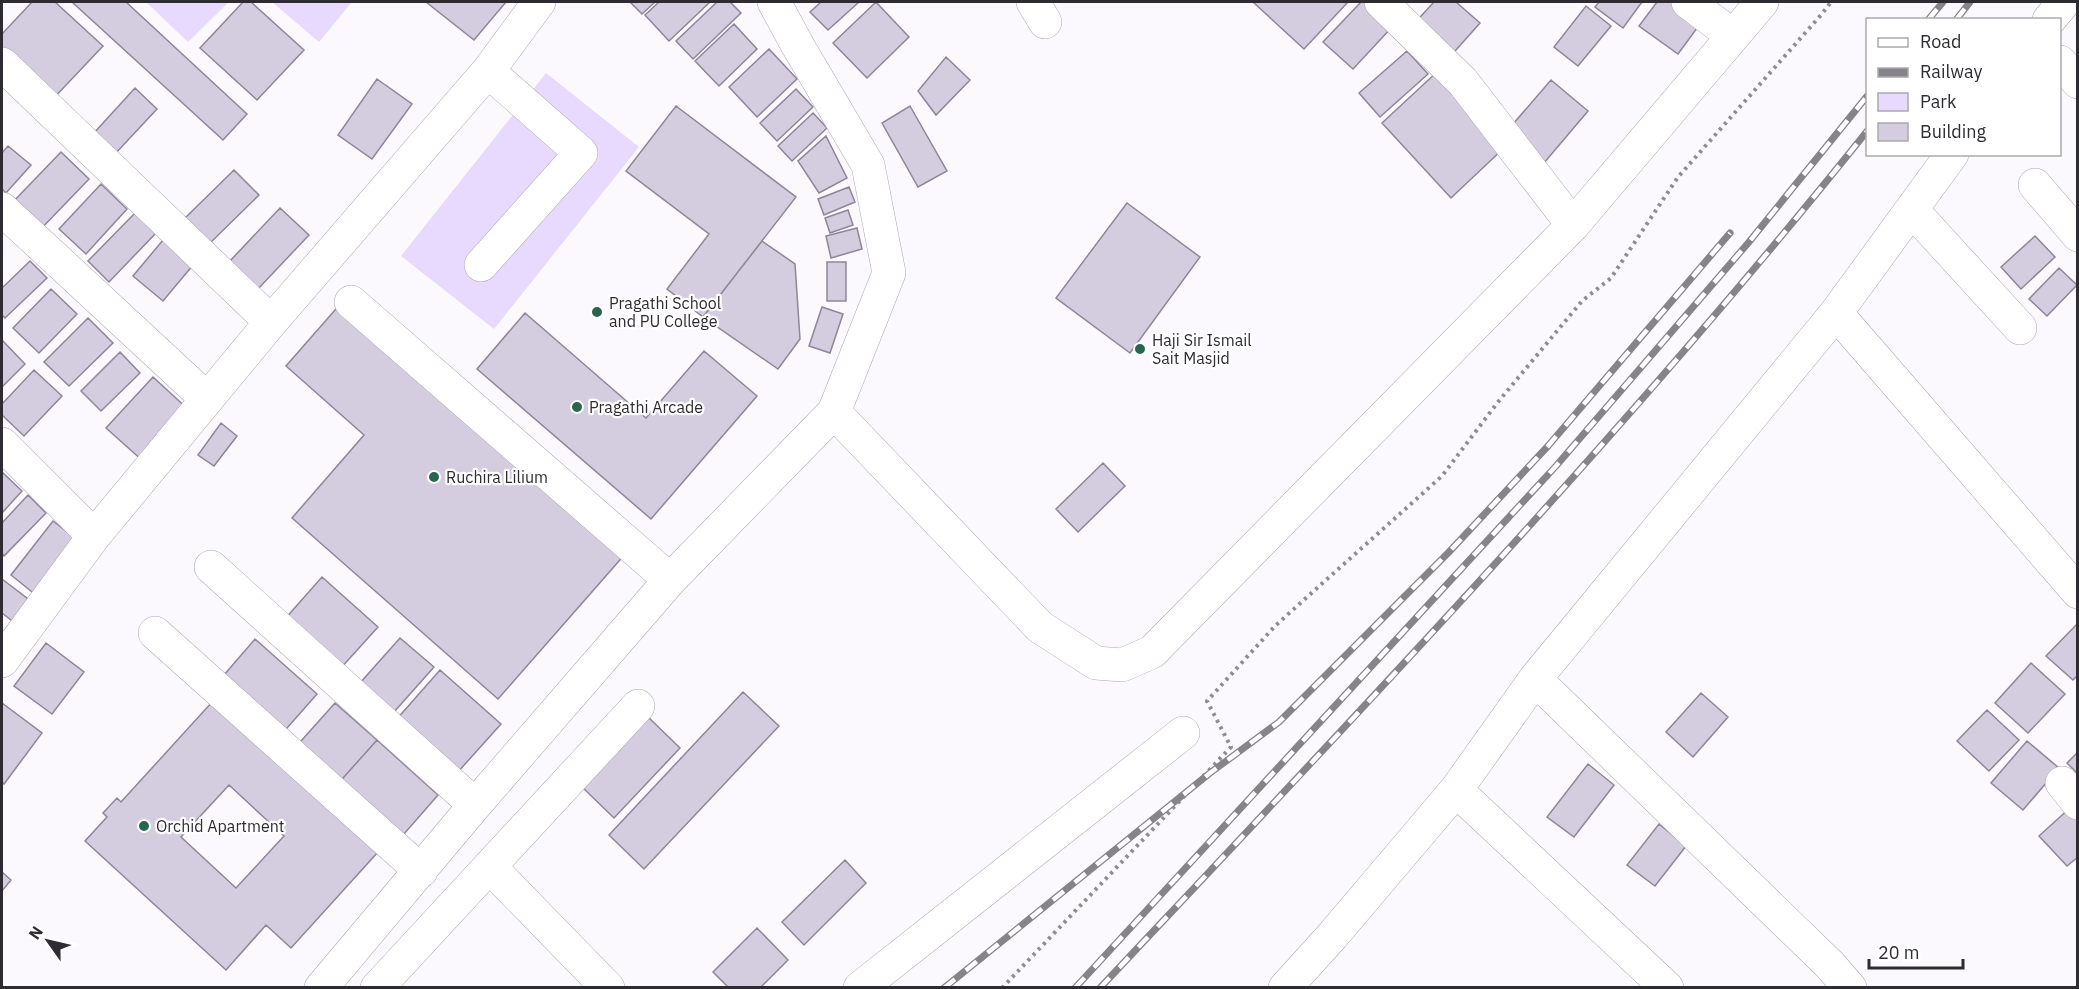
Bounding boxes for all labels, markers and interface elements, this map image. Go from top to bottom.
legend [1866,18,2061,156]
text: Road [1920,30,1961,53]
text: Railway [1920,60,1982,83]
text: Park [1920,90,1957,113]
text: Building [1920,120,1987,143]
place label: Pragathi School and PU College [609,293,721,331]
marker: Pragathi School and PU College [590,305,604,319]
place label: Haji Sir Ismail Sait Masjid [1152,330,1252,368]
marker: Haji Sir Ismail Sait Masjid [1133,342,1147,356]
place label: Pragathi Arcade [589,397,703,417]
marker: Pragathi Arcade [570,400,584,414]
place label: Ruchira Lilium [446,467,548,487]
marker: Ruchira Lilium [427,470,441,484]
place label: Orchid Apartment [156,816,284,836]
marker: Orchid Apartment [137,819,151,833]
north arrow [18,911,78,971]
text: N [24,922,47,943]
scale bar [1869,932,1964,970]
text: 20 m [1878,941,1920,964]

